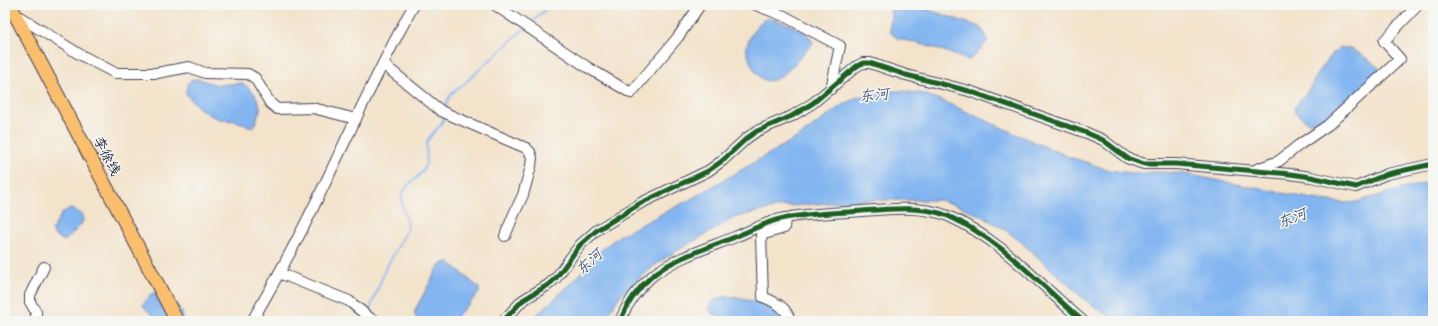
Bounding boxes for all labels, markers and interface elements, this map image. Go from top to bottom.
water label: 东河 [858,84,893,106]
street label: 李徐线 [90,133,124,179]
water label: 东河 [1275,203,1312,232]
water label: 东河 [572,243,608,279]

